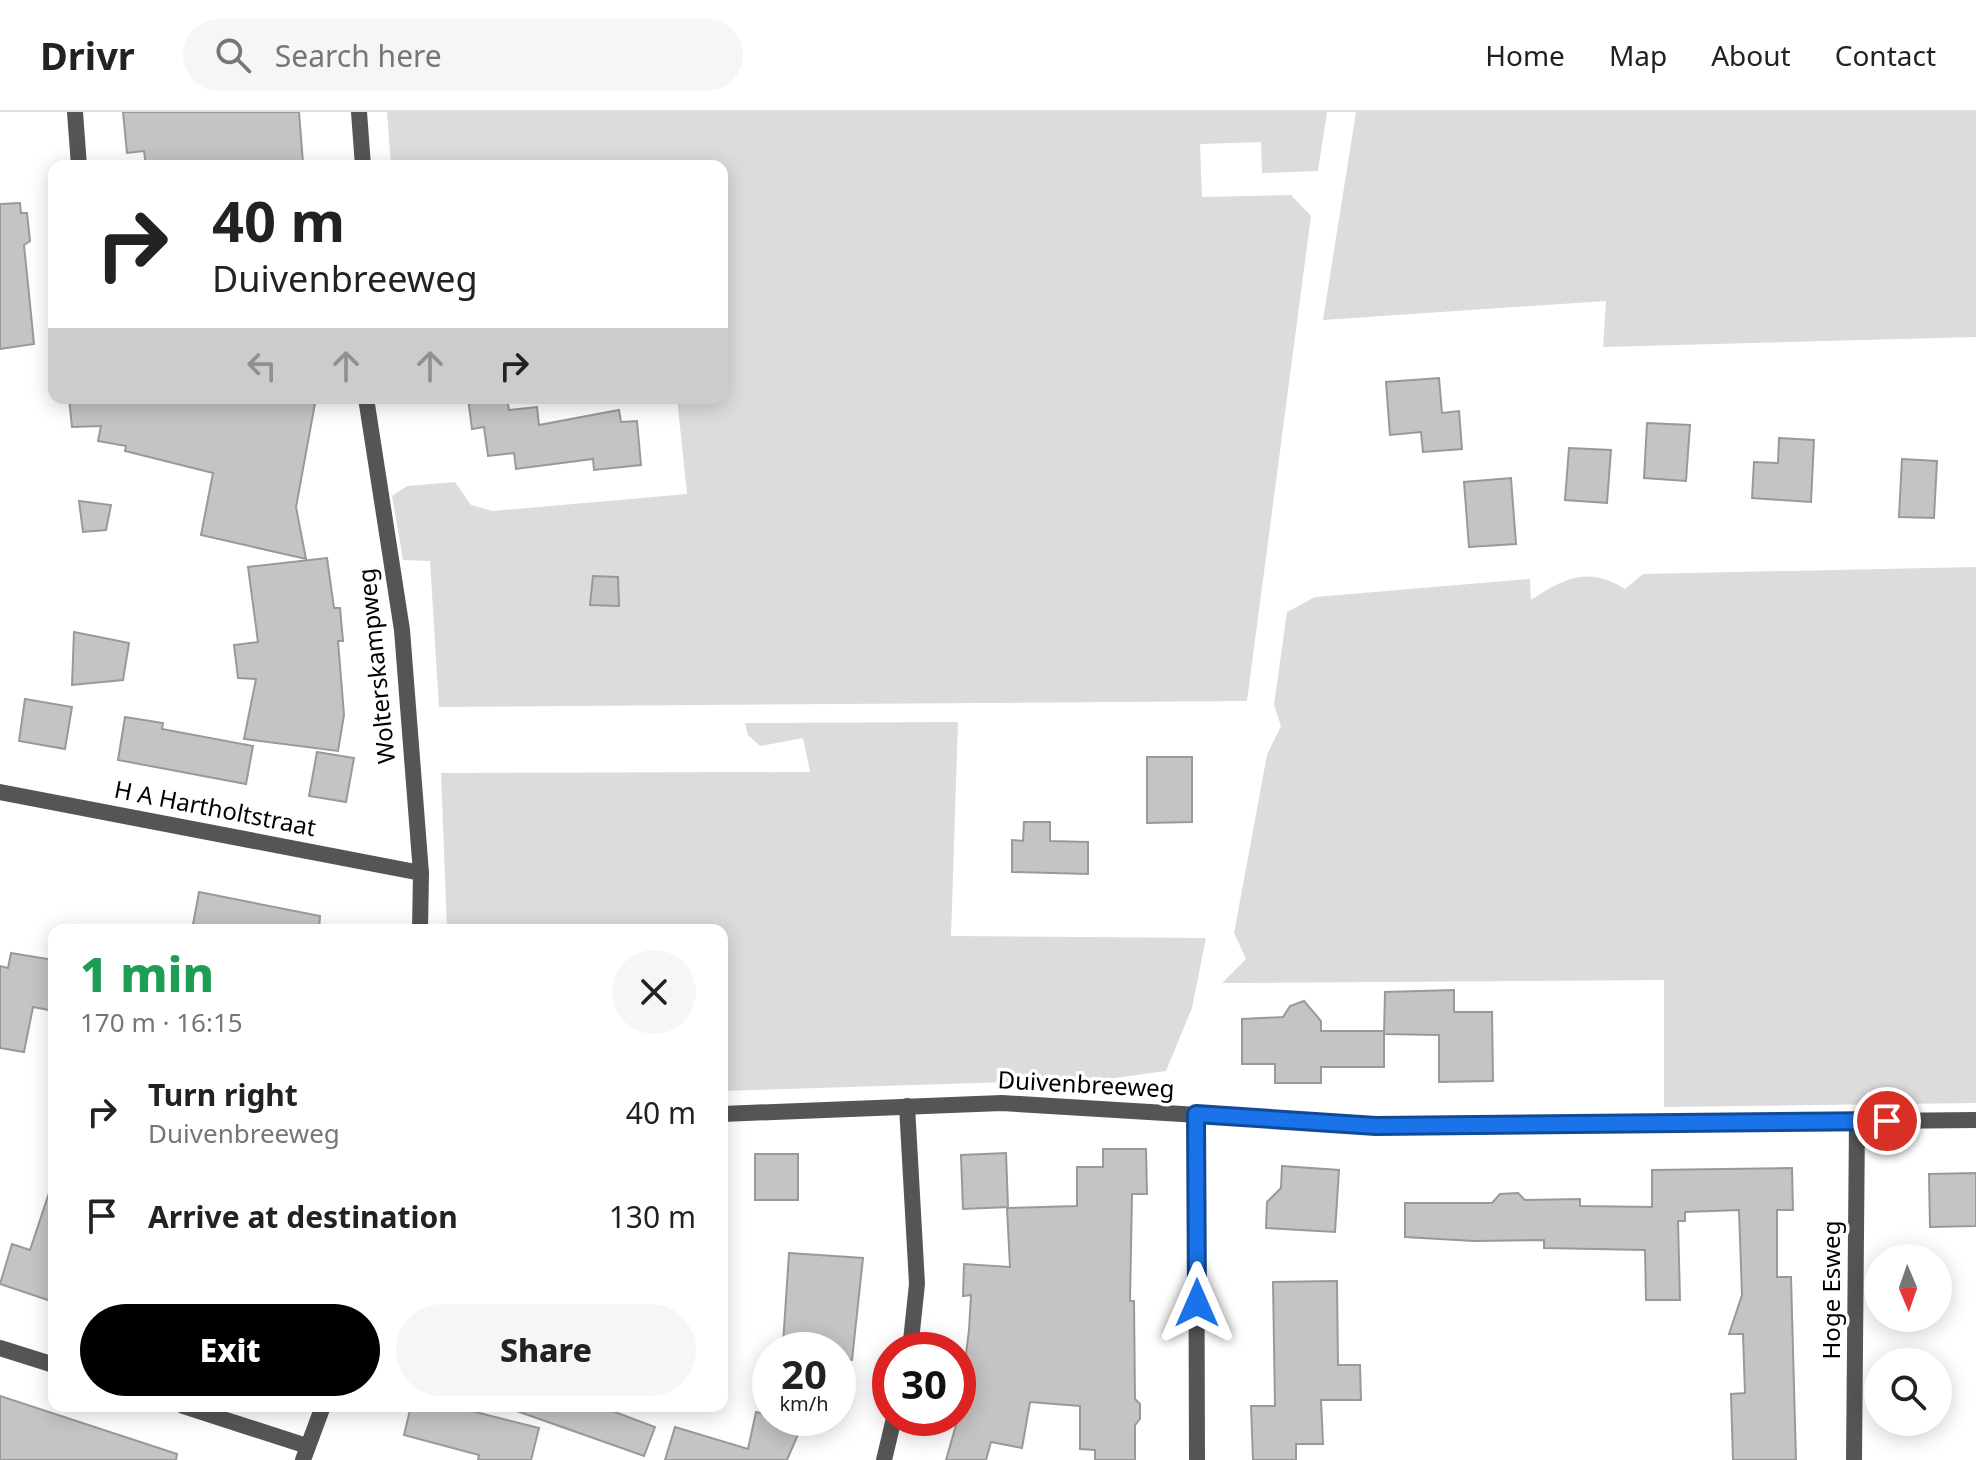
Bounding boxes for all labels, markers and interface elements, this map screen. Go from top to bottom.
search box [183,19,743,91]
text: Drivr [40,29,135,81]
icon: search [211,33,255,77]
text: Search here [275,35,442,76]
text: Home [1485,36,1565,74]
text: Map [1609,36,1667,74]
text: About [1711,36,1791,74]
text: Contact [1835,36,1936,74]
text: 40 m [212,182,345,258]
icon: right [80,192,184,296]
text: Duivenbreeweg [212,254,478,303]
icon: left [240,344,284,388]
icon: ahead [324,344,368,388]
icon: ahead [408,344,452,388]
icon: right [492,344,536,388]
street label: Wolterskampweg [349,567,402,766]
street label: H A Hartholtstraat [112,772,319,843]
text: 1 min [80,941,214,1006]
button: close [612,950,696,1034]
text: 170 m · 16:15 [80,1004,243,1040]
street label: Duivenbreeweg [997,1062,1175,1105]
text: Turn right [148,1074,298,1115]
pin [1853,1087,1921,1155]
icon: right [80,1090,124,1134]
text: 40 m [626,1092,696,1133]
icon: arrive [1865,1099,1909,1143]
text: Duivenbreeweg [148,1115,340,1151]
icon: arrive [80,1194,124,1238]
text: Arrive at destination [148,1196,458,1237]
text: 130 m [609,1196,696,1237]
street label: Hoge Esweg [1814,1221,1847,1359]
north arrow [1864,1244,1952,1332]
map controls [1864,1244,1952,1436]
position arrow [1155,1261,1239,1345]
button: Exit [80,1304,380,1396]
button: Share [396,1304,696,1396]
speed limit sign: 30 [872,1332,976,1436]
text: 20 [781,1346,827,1401]
button: search [1864,1348,1952,1436]
text: km/h [779,1390,829,1417]

